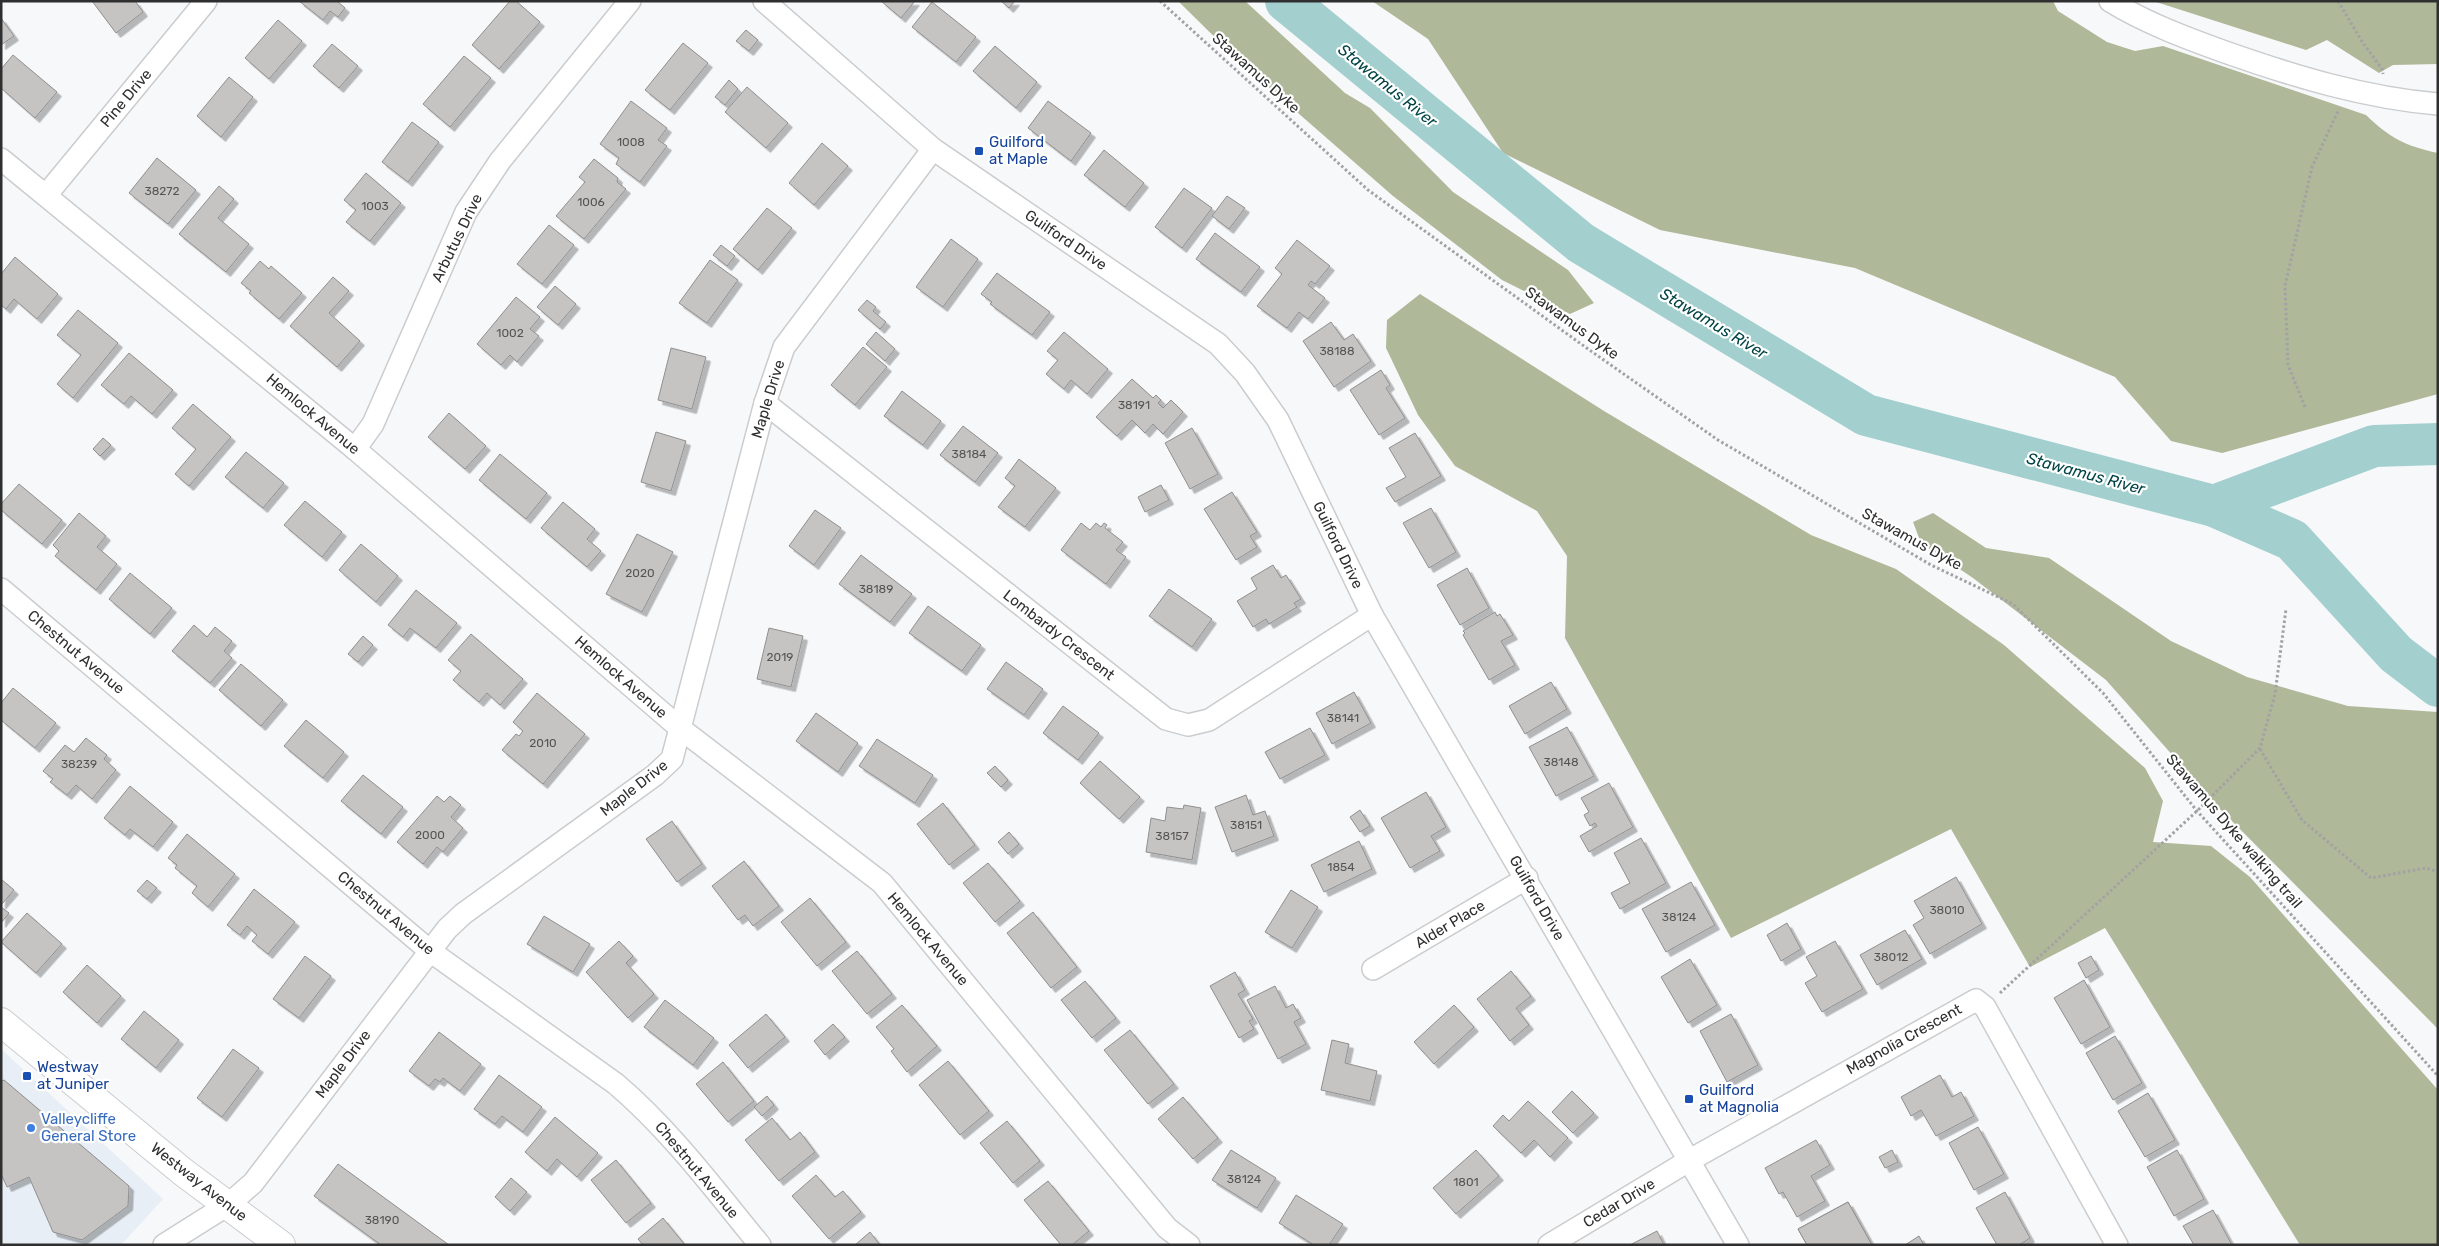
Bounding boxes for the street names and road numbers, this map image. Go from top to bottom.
street label: Stawamus Dyke [1209,29,1303,117]
street label: Pine Drive [96,65,156,131]
street label: Arbutus Drive [428,191,486,285]
street label: Guilford Drive [1022,206,1110,274]
street label: Stawamus Dyke [1522,283,1622,363]
street label: Maple Drive [748,358,788,440]
street label: Hemlock Avenue [263,370,363,458]
street label: Guilford Drive [1309,498,1367,592]
street label: Stawamus Dyke [1859,504,1965,574]
street label: Lombardy Crescent [1000,586,1118,684]
street label: Chestnut Avenue [24,606,128,698]
street label: Hemlock Avenue [571,632,671,722]
street label: Stawamus Dyke walking trail [2162,750,2306,912]
street label: Maple Drive [597,756,671,820]
street label: Guilford Drive [1505,852,1569,944]
street label: Chestnut Avenue [334,867,438,959]
street label: Hemlock Avenue [884,889,972,989]
street label: Alder Place [1412,896,1488,952]
street label: Magnolia Crescent [1843,1000,1965,1078]
street label: Maple Drive [311,1026,375,1102]
street label: Chestnut Avenue [651,1118,743,1222]
street label: Westway Avenue [147,1139,251,1225]
street label: Cedar Drive [1580,1174,1658,1232]

